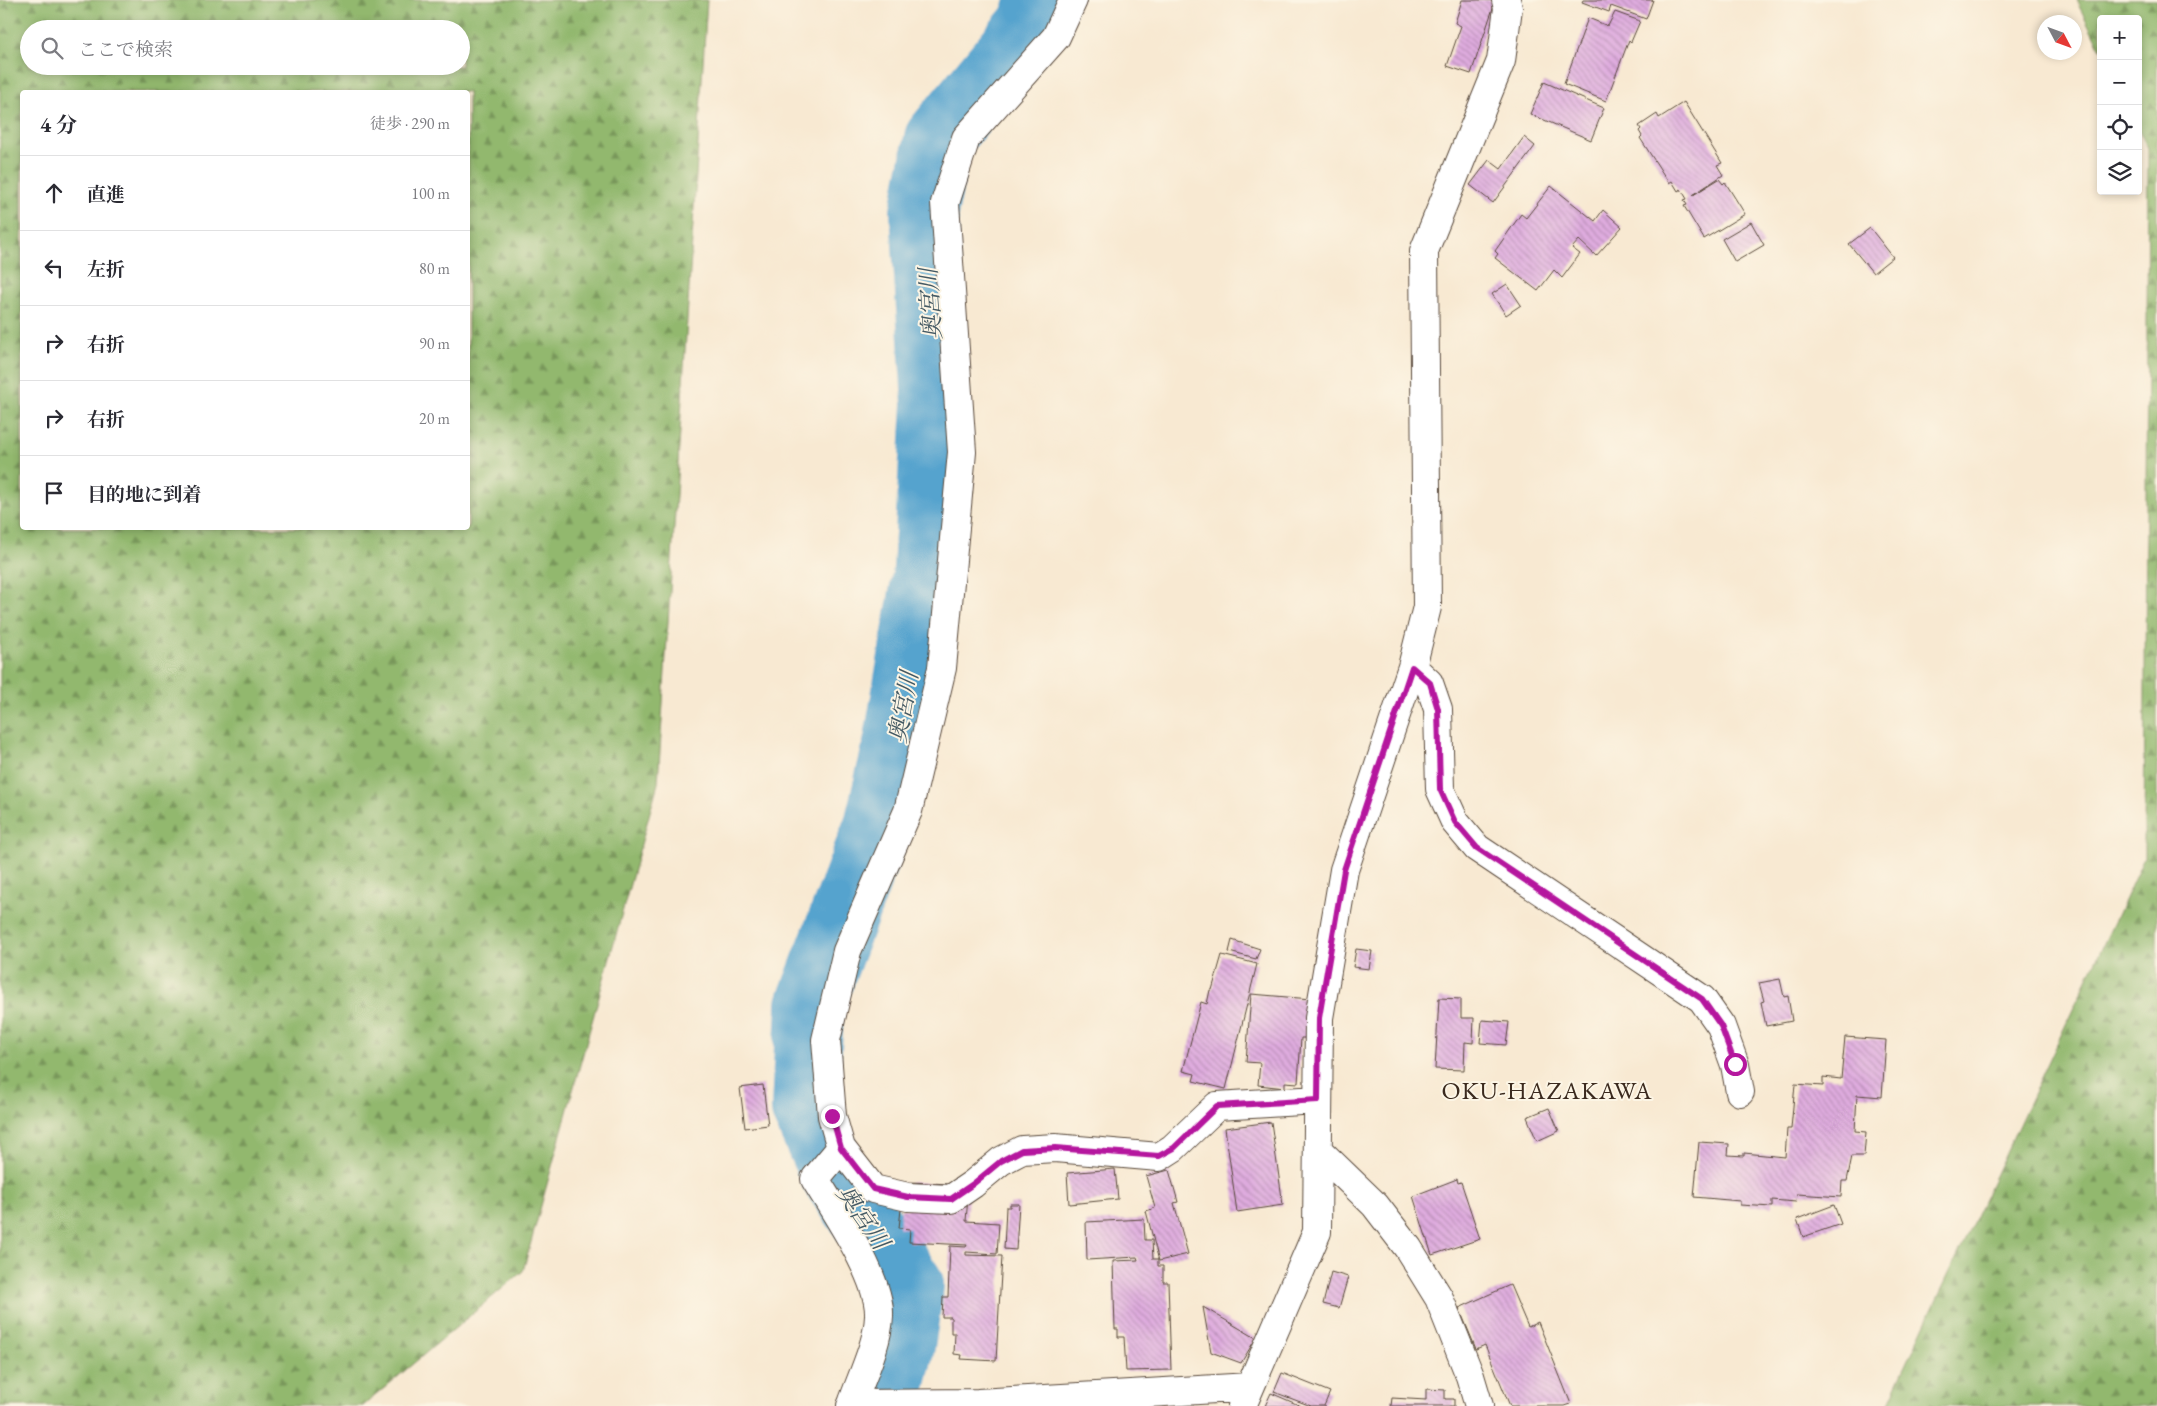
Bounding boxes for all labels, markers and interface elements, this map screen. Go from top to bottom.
north arrow [2037,15,2082,60]
map controls [2097,15,2142,195]
button: + [2097,15,2142,60]
search box [20,20,470,75]
icon: search [38,34,66,62]
text: ここで検索 [78,37,173,62]
button: − [2097,60,2142,105]
button: locate [2097,105,2142,150]
text: 4 分 [40,111,77,138]
text: 徒歩 · 290 m [370,113,450,134]
button: layers [2097,150,2142,195]
icon: ahead [40,179,68,207]
text: 直進 [87,182,125,207]
text: 100 m [411,183,450,204]
icon: left [40,254,68,282]
text: 左折 [87,257,125,282]
text: 80 m [419,258,450,279]
water label: 奥宮川 [912,264,948,341]
icon: right [40,329,68,357]
text: 右折 [87,332,125,357]
text: 90 m [419,333,450,354]
icon: right [40,404,68,432]
text: 右折 [87,407,125,432]
text: 20 m [419,408,450,429]
icon: arrive [40,479,68,507]
text: 目的地に到着 [87,482,201,507]
water label: 奥宮川 [881,666,925,745]
route start [1724,1053,1747,1076]
district label: OKU-HAZAKAWA [1441,1074,1653,1106]
route end [821,1105,844,1128]
water label: 奥宮川 [830,1179,898,1258]

